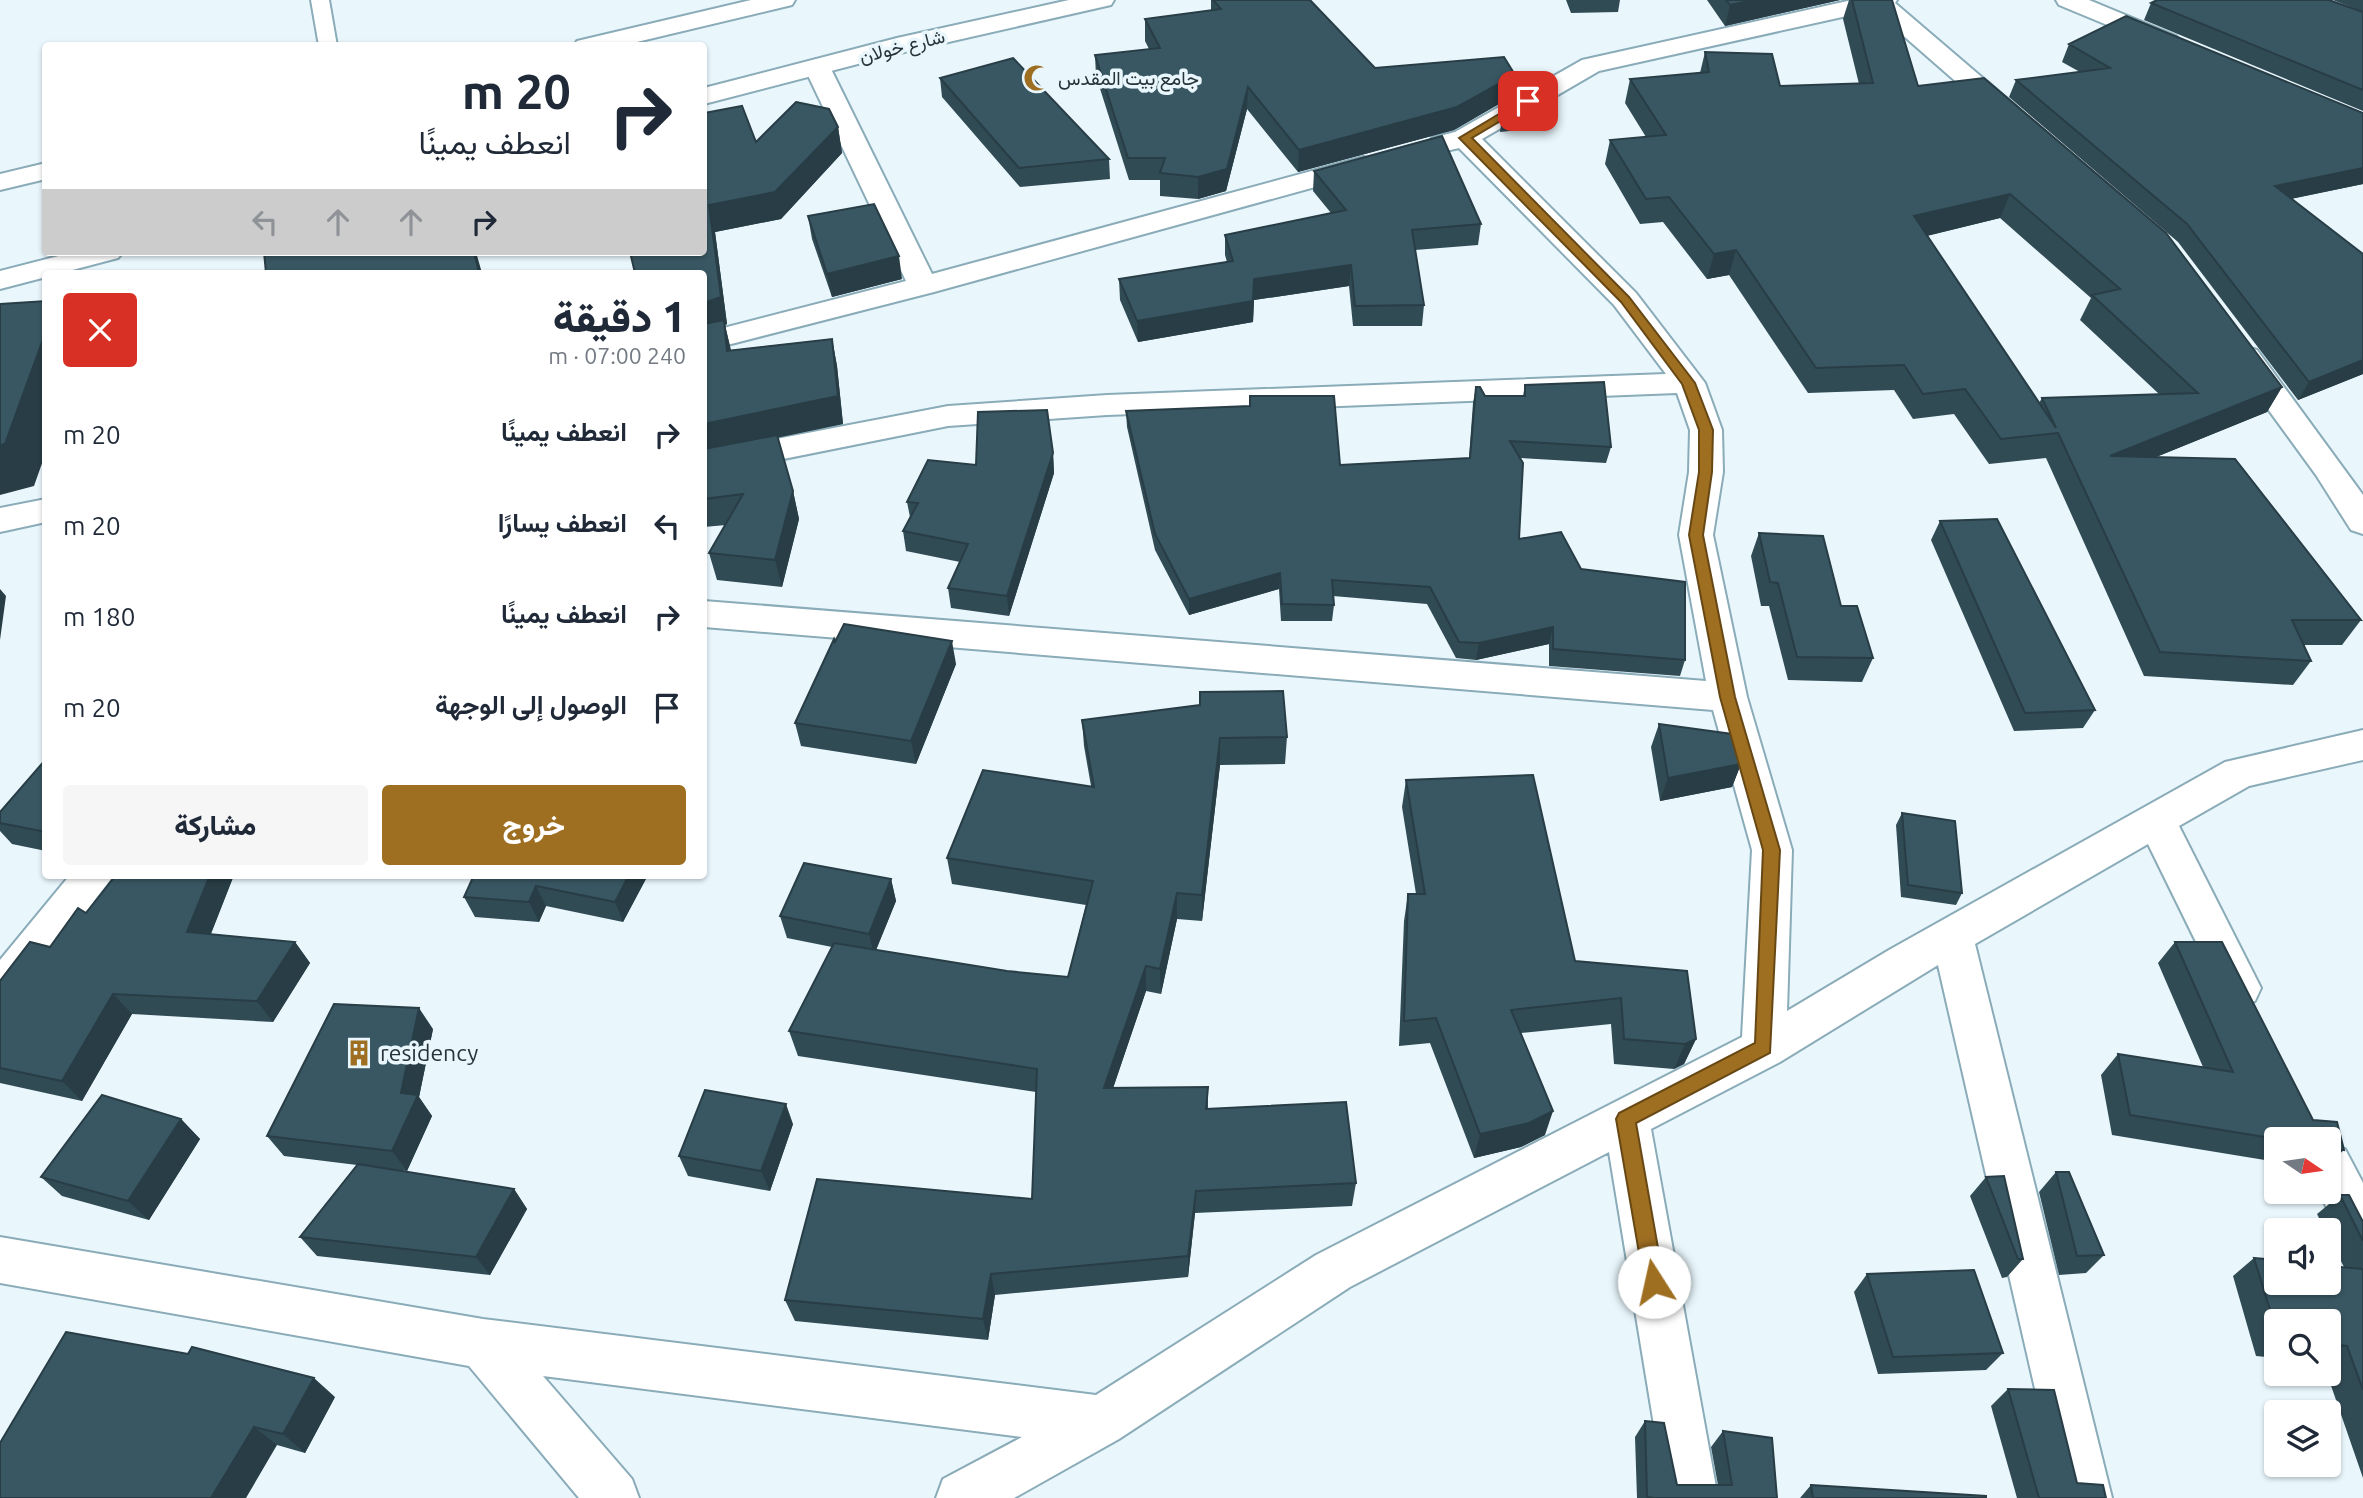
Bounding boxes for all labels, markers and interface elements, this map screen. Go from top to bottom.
street label: شارع خولان [857,25,948,69]
text: 20 m [462,63,571,118]
mosque icon: جامع بيت المقدس [1022,63,1052,93]
place label: جامع بيت المقدس [1058,67,1199,92]
icon: right [595,70,686,161]
pin [1498,71,1558,131]
icon: arrive [1509,82,1547,120]
text: انعطف يمينًا [418,124,571,160]
icon: left [246,203,284,241]
icon: ahead [319,203,357,241]
icon: ahead [392,203,430,241]
icon: right [465,203,503,241]
button: close [63,293,137,367]
text: 1 دقيقة [553,293,686,340]
text: 240 m · 07:00 [548,343,686,368]
icon: right [648,416,686,454]
text: انعطف يمينًا [501,417,627,446]
text: 20 m [63,420,121,449]
icon: left [648,507,686,545]
text: انعطف يسارًا [498,508,627,537]
text: 20 m [63,511,121,540]
icon: right [648,598,686,636]
text: انعطف يمينًا [501,599,627,628]
text: 180 m [63,602,135,631]
icon: arrive [648,689,686,727]
text: الوصول إلى الوجهة [435,690,627,719]
text: 20 m [63,693,121,722]
button: مشاركة [63,785,368,865]
button: خروج [382,785,686,865]
building icon: residency [344,1038,374,1068]
place label: residency [380,1040,478,1065]
north arrow [2264,1127,2342,1204]
map controls [2264,1127,2341,1477]
button: sound [2264,1218,2341,1295]
position arrow [1617,1245,1691,1319]
button: search [2264,1309,2341,1386]
button: layers [2264,1400,2341,1477]

